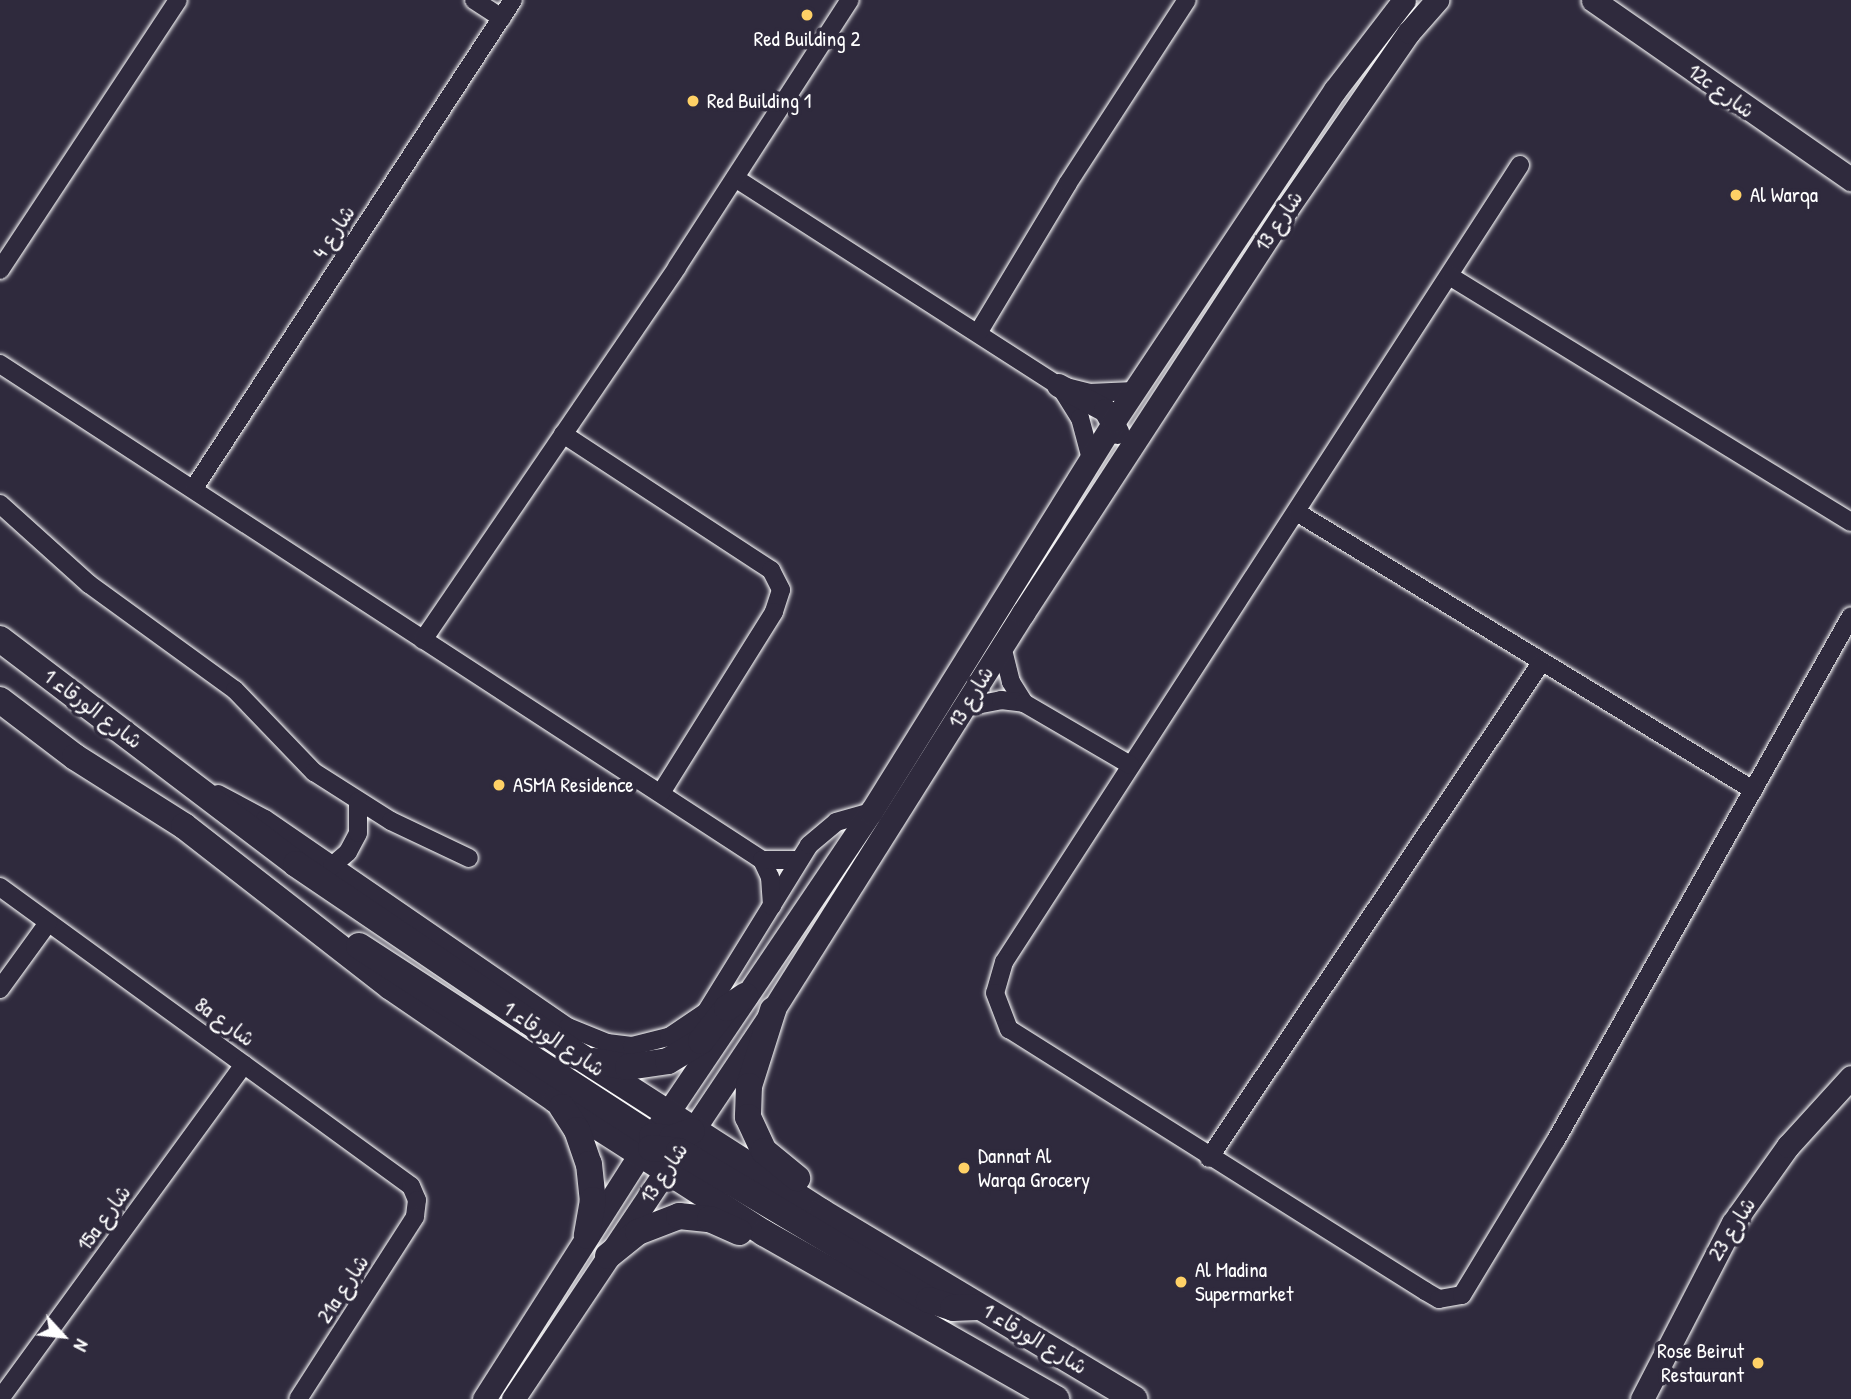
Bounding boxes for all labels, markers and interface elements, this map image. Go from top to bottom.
marker: Red Building 2 [799,7,815,23]
place label: Red Building 2 [754,26,860,52]
street label: 12c شارع [1683,59,1759,123]
place label: Red Building 1 [707,88,811,114]
marker: Red Building 1 [685,93,701,109]
place label: Al Warqa [1750,182,1818,208]
street label: شارع 13 [1250,186,1308,256]
marker: Al Warqa [1728,187,1744,203]
street label: شارع 4 [308,201,360,263]
street label: شارع 13 [943,662,999,732]
street label: شارع الورقاء 1 [39,664,147,754]
place label: ASMA Residence [513,772,634,798]
marker: ASMA Residence [491,777,507,793]
street label: 8a شارع [190,992,260,1052]
street label: شارع الورقاء 1 [499,996,609,1082]
street label: شارع 13 [635,1138,693,1208]
place label: Dannat Al Warqa Grocery [978,1143,1090,1193]
marker: Dannat Al Warqa Grocery [956,1160,972,1176]
street label: 15a شارع [72,1180,136,1256]
street label: شارع 23 [1703,1193,1761,1265]
street label: 21a شارع [312,1250,374,1328]
place label: Al Madina Supermarket [1195,1257,1293,1307]
marker: Al Madina Supermarket [1173,1274,1189,1290]
street label: شارع الورقاء 1 [978,1298,1092,1380]
north arrow [28,1301,98,1371]
text: N [68,1335,96,1356]
place label: Rose Beirut Restaurant [1657,1338,1744,1388]
marker: Rose Beirut Restaurant [1750,1355,1766,1371]

